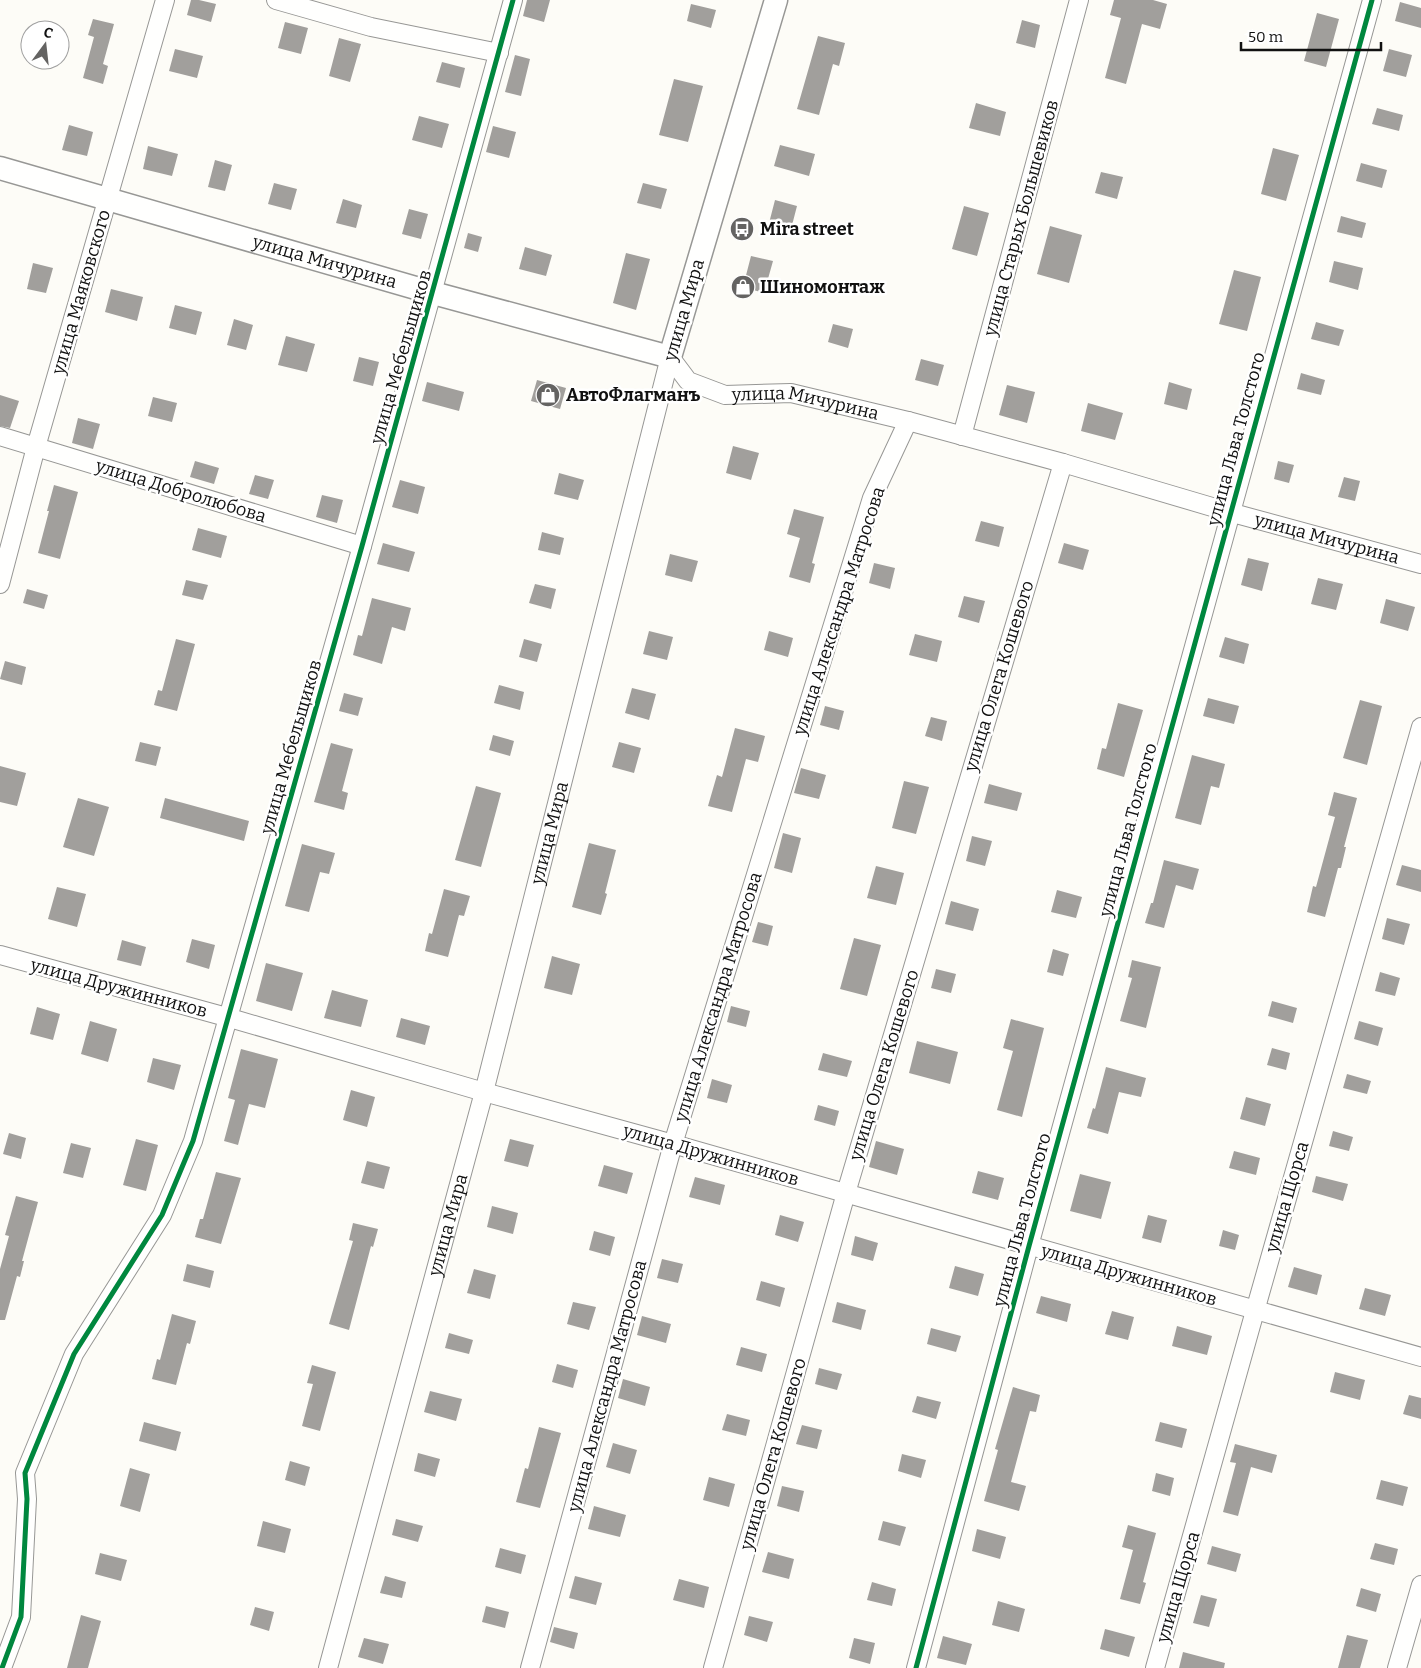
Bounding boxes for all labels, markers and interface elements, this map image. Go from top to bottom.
north arrow [20,20,70,70]
scale bar [1241,20,1381,52]
text: С [42,24,55,42]
text: 50 m [1248,28,1284,46]
street label: улица Старых Большевиков [979,97,1063,340]
street label: улица Маяковского [47,207,115,378]
bus stop icon: Mira street [729,216,755,242]
place label: Mira street [760,218,854,240]
street label: улица Мичурина [249,230,400,293]
street label: улица Мира [659,256,709,365]
street label: улица Мебельщиков [365,267,436,448]
shop icon: Шиномонтаж [730,274,756,300]
place label: Шиномонтаж [760,276,885,298]
street label: улица Льва Толстого [1202,350,1270,529]
shop icon: АвтоФлагманъ [535,382,561,408]
street label: улица Мичурина [731,382,881,425]
place label: АвтоФлагманъ [566,384,701,406]
street label: улица Добролюбова [92,454,269,527]
street label: улица Александра Матросова [788,484,890,739]
street label: улица Мичурина [1251,508,1402,569]
street label: улица Олега Кошевого [959,578,1039,775]
street label: улица Мебельщиков [255,657,326,838]
street label: улица Льва Толстого [1094,741,1162,920]
street label: улица Мира [526,779,573,888]
street label: улица Александра Матросова [669,869,767,1126]
street label: улица Дружинников [27,954,210,1022]
street label: улица Олега Кошевого [844,967,924,1164]
street label: улица Дружинников [620,1119,801,1191]
street label: улица Льва Толстого [988,1131,1056,1310]
street label: улица Щорса [1260,1139,1313,1256]
street label: улица Мира [423,1171,472,1280]
street label: улица Дружинников [1038,1239,1219,1311]
street label: улица Александра Матросова [562,1257,651,1515]
street label: улица Олега Кошевого [735,1355,811,1554]
street label: улица Щорса [1151,1529,1204,1646]

